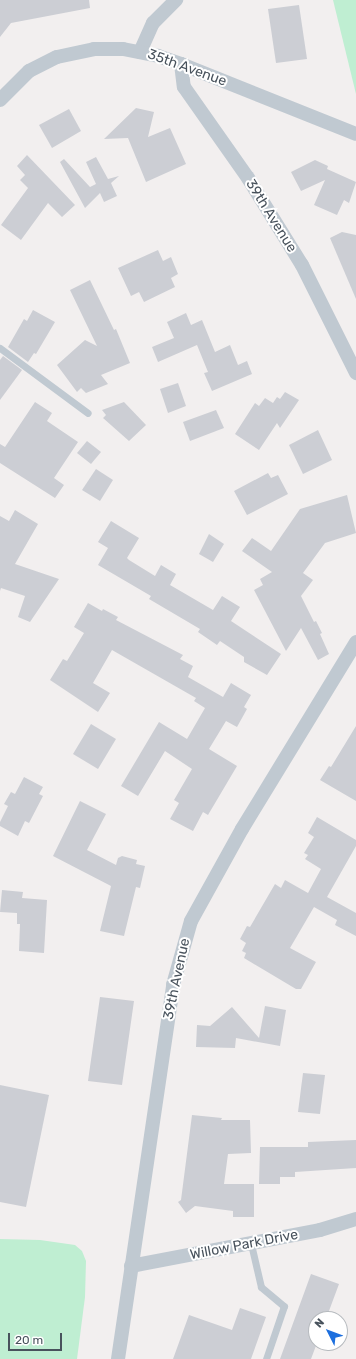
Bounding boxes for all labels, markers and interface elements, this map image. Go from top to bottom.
street label: 35th Avenue [145,46,229,90]
street label: 39th Avenue [242,176,300,256]
street label: 39th Avenue [160,937,194,1021]
street label: Willow Park Drive [188,1226,300,1264]
north arrow [308,1311,348,1351]
text: N [312,1316,327,1331]
scale bar [10,1325,64,1351]
text: 20 m [15,1333,43,1347]

